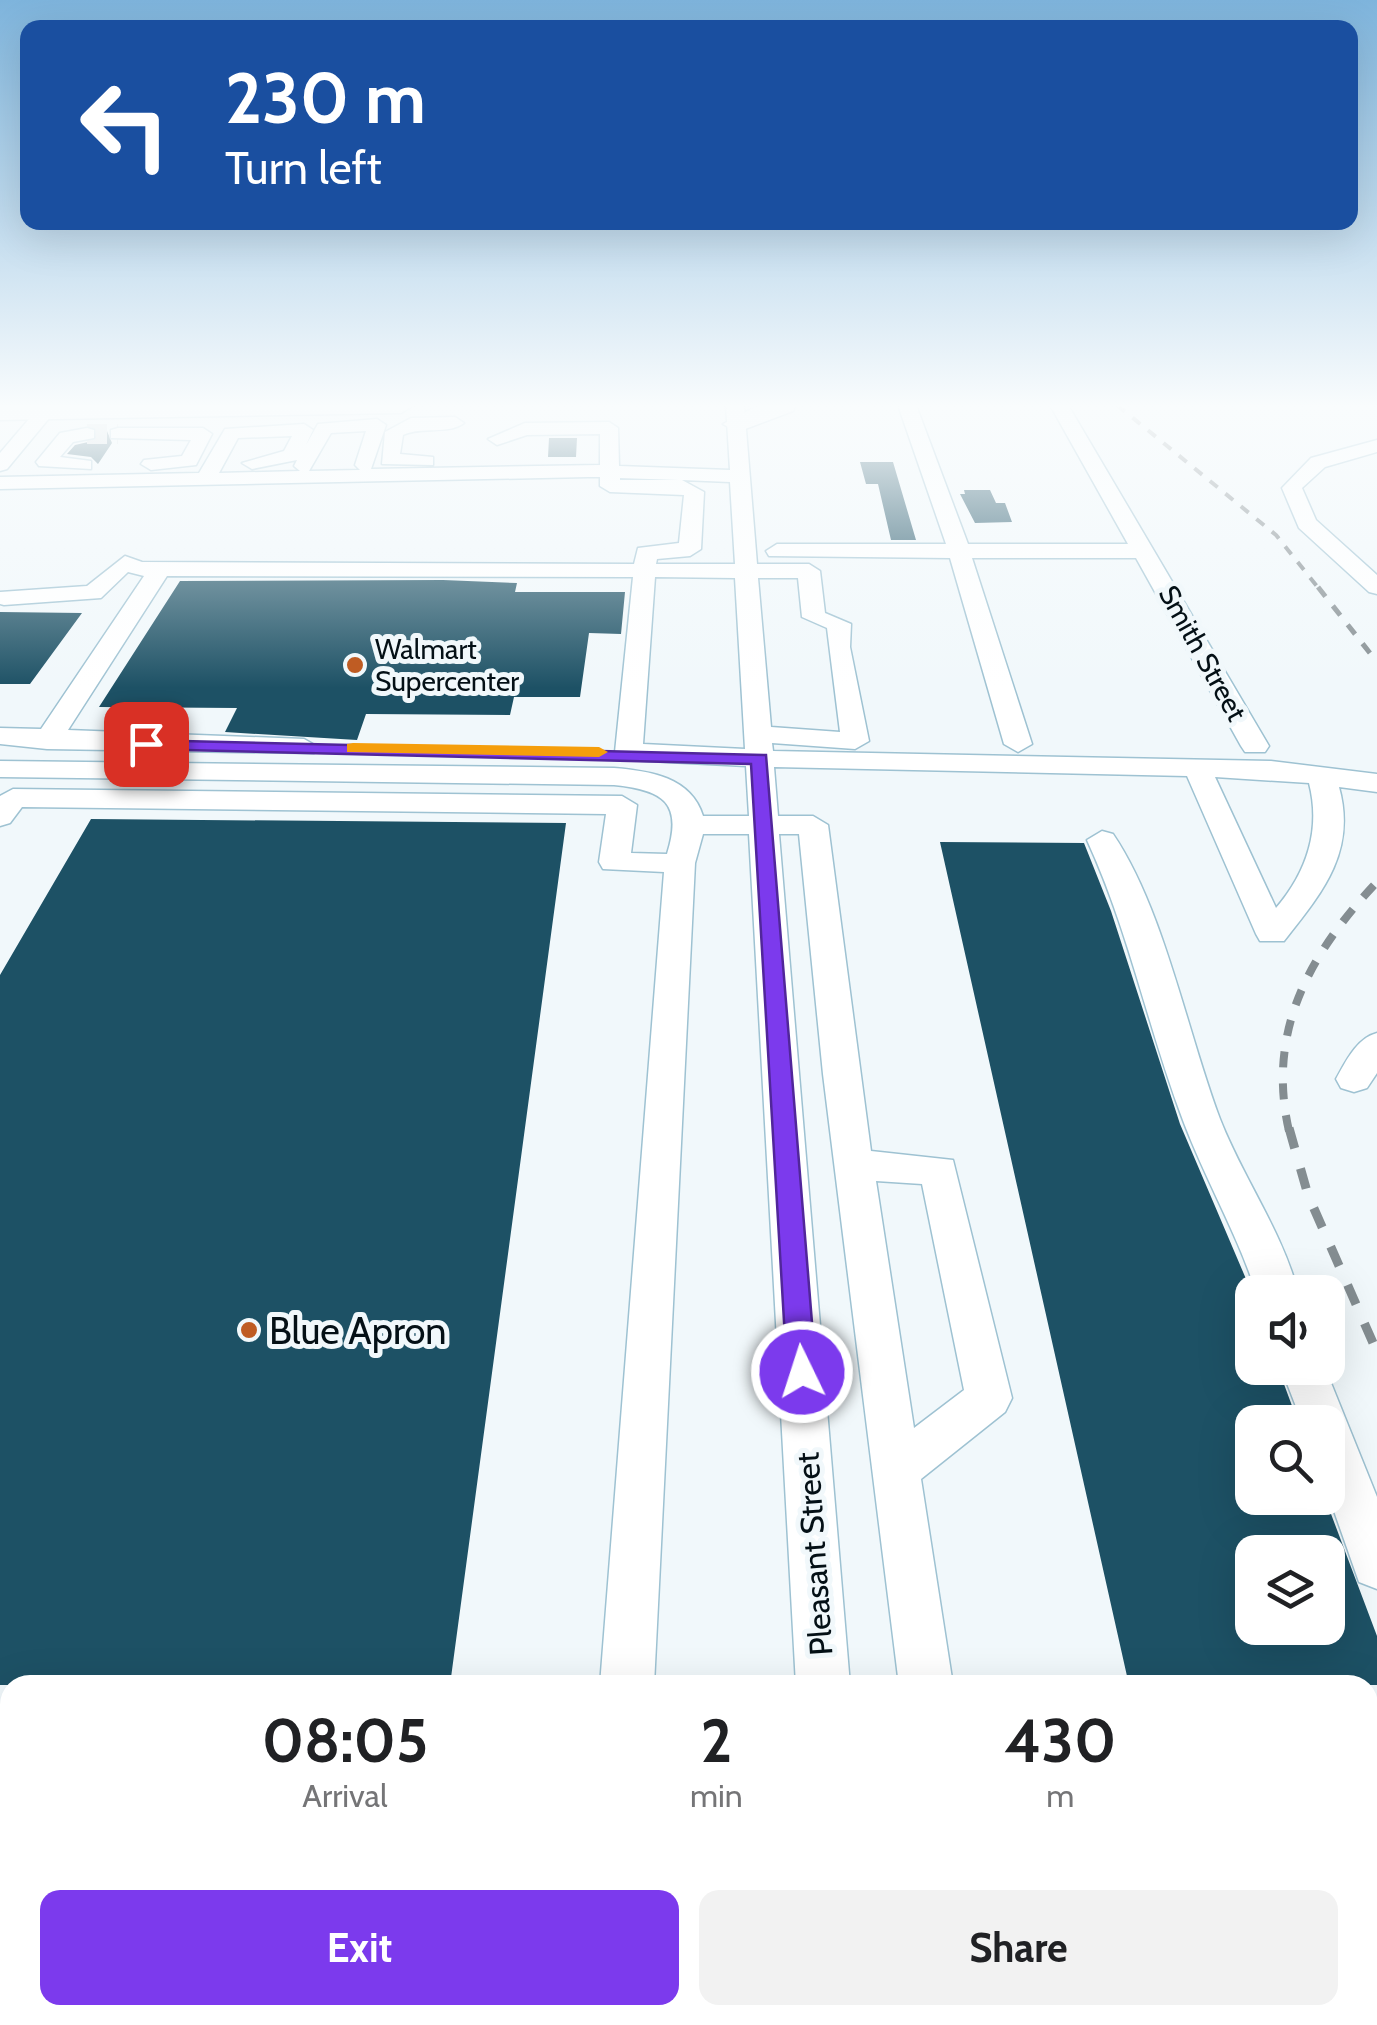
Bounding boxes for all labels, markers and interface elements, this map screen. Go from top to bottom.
text: 230 m [225,55,426,141]
icon: left [60,60,190,190]
text: Turn left [225,141,382,195]
street label: Smith Street [1152,579,1254,727]
place label: Walmart Supercenter [375,632,519,698]
marker: Walmart Supercenter [344,654,366,676]
pin [104,702,189,787]
icon: arrive [119,717,174,772]
map controls [1235,1275,1345,1645]
button: sound [1235,1275,1345,1385]
place label: Blue Apron [269,1307,447,1354]
marker: Blue Apron [238,1319,260,1341]
position arrow [750,1320,854,1424]
button: search [1235,1405,1345,1515]
street label: Pleasant Street [787,1451,841,1657]
button: layers [1235,1535,1345,1645]
text: 08:05 [262,1704,428,1777]
text: 2 [700,1704,732,1777]
text: 430 [1004,1704,1116,1777]
text: Arrival [302,1776,388,1815]
text: min [690,1776,743,1815]
text: m [1046,1776,1074,1815]
button: Exit [40,1890,679,2005]
button: Share [699,1890,1338,2005]

